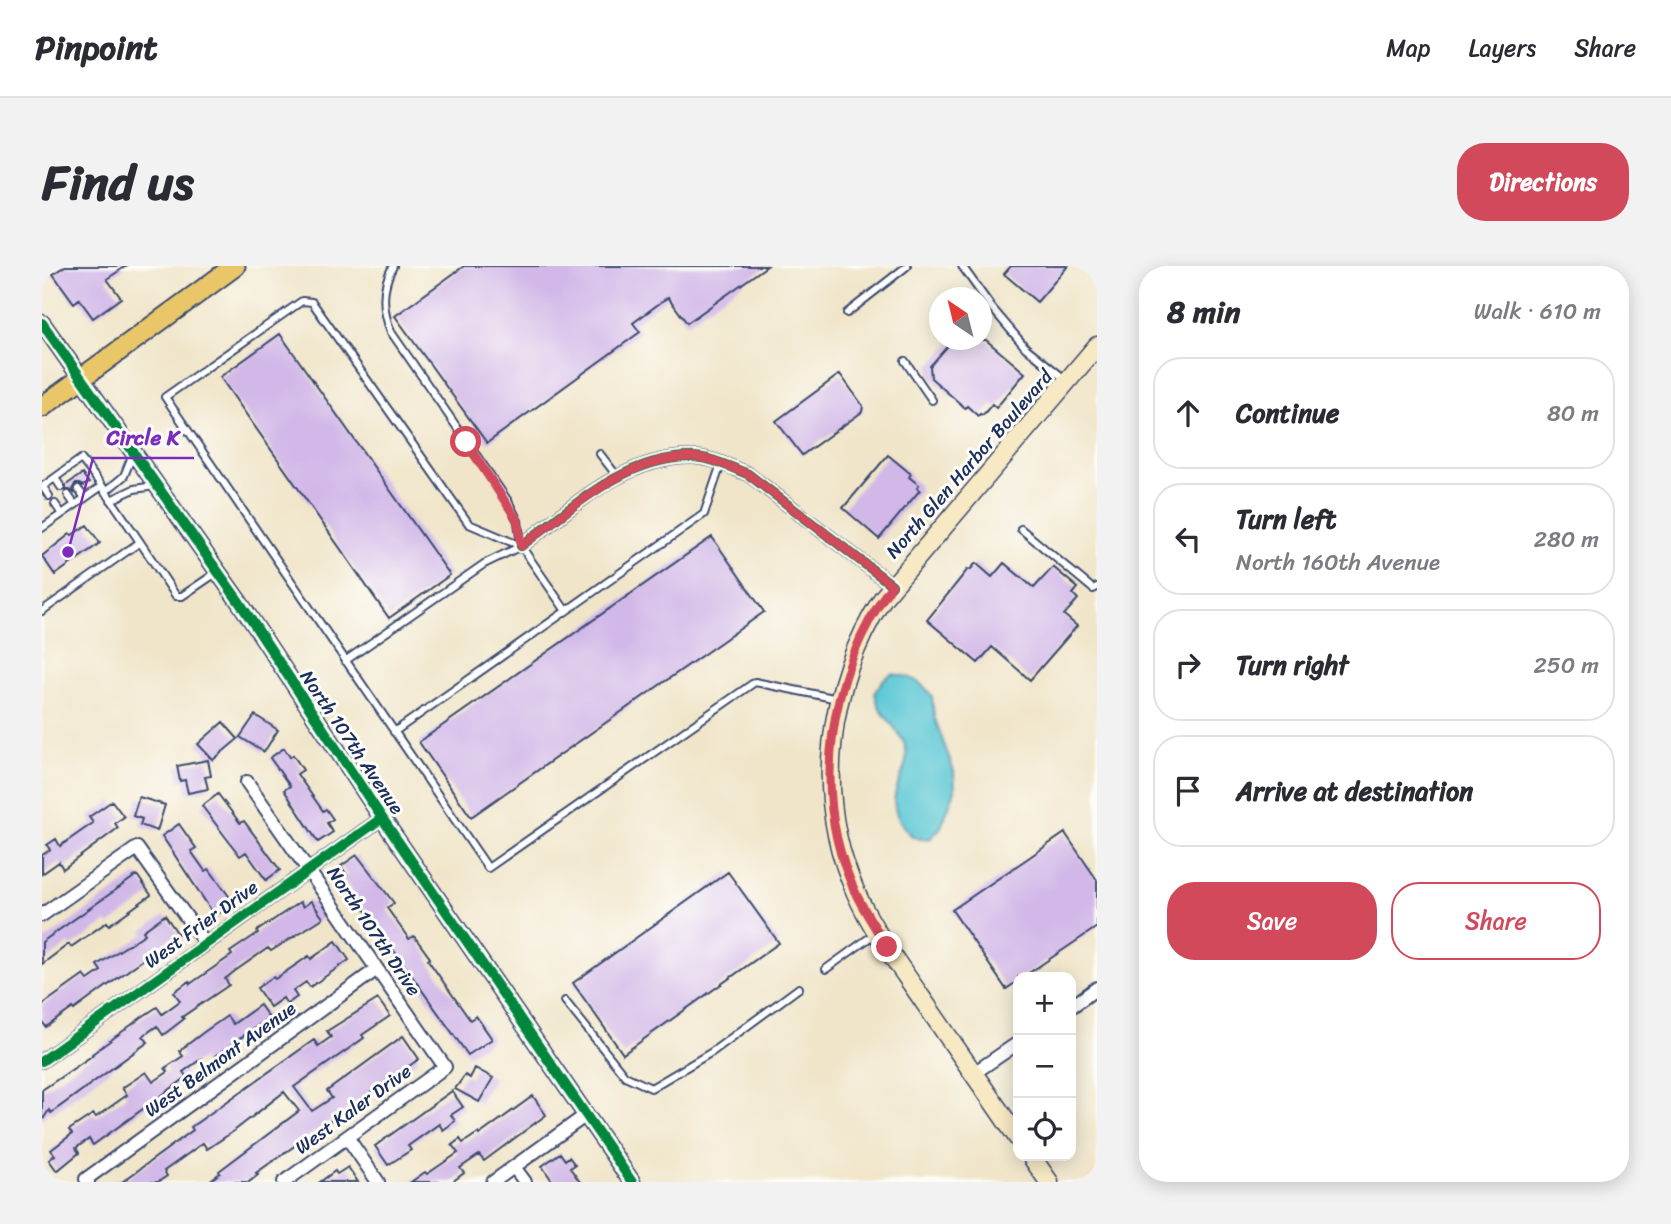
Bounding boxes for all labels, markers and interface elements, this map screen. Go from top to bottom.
text: Pinpoint [35,19,158,77]
text: Map [1386,27,1431,69]
text: Layers [1469,27,1536,69]
text: Share [1574,27,1636,69]
text: Find us [42,139,194,226]
button: Directions [1457,143,1629,221]
text: 8 min [1167,285,1240,339]
north arrow [929,287,992,350]
text: Walk · 610 m [1474,291,1601,332]
street label: North Glen Harbor Boulevard [877,360,1062,566]
text: Continue [1236,390,1339,436]
text: 80 m [1547,393,1599,434]
icon: ahead [1169,394,1207,432]
callout: Circle K [93,416,194,458]
text: Circle K [106,419,182,457]
route start [450,426,481,457]
text: Turn left [1236,496,1336,542]
text: 280 m [1534,519,1599,560]
icon: left [1169,520,1207,558]
text: North 160th Avenue [1236,542,1440,583]
text: Turn right [1236,642,1349,688]
text: 250 m [1533,645,1599,686]
icon: right [1169,646,1207,684]
street label: North 107th Avenue [291,663,413,821]
text: Arrive at destination [1236,768,1473,814]
icon: arrive [1169,772,1207,810]
street label: North 107th Drive [318,859,430,1003]
street label: West Frier Drive [137,871,265,977]
button: Save [1167,882,1377,960]
button: Share [1391,882,1601,960]
route end [871,931,902,962]
map controls [1013,972,1076,1161]
button: + [1013,972,1076,1035]
street label: West Belmont Avenue [137,992,303,1126]
button: − [1013,1035,1076,1098]
street label: West Kaler Drive [288,1055,419,1163]
button: locate [1013,1098,1076,1161]

